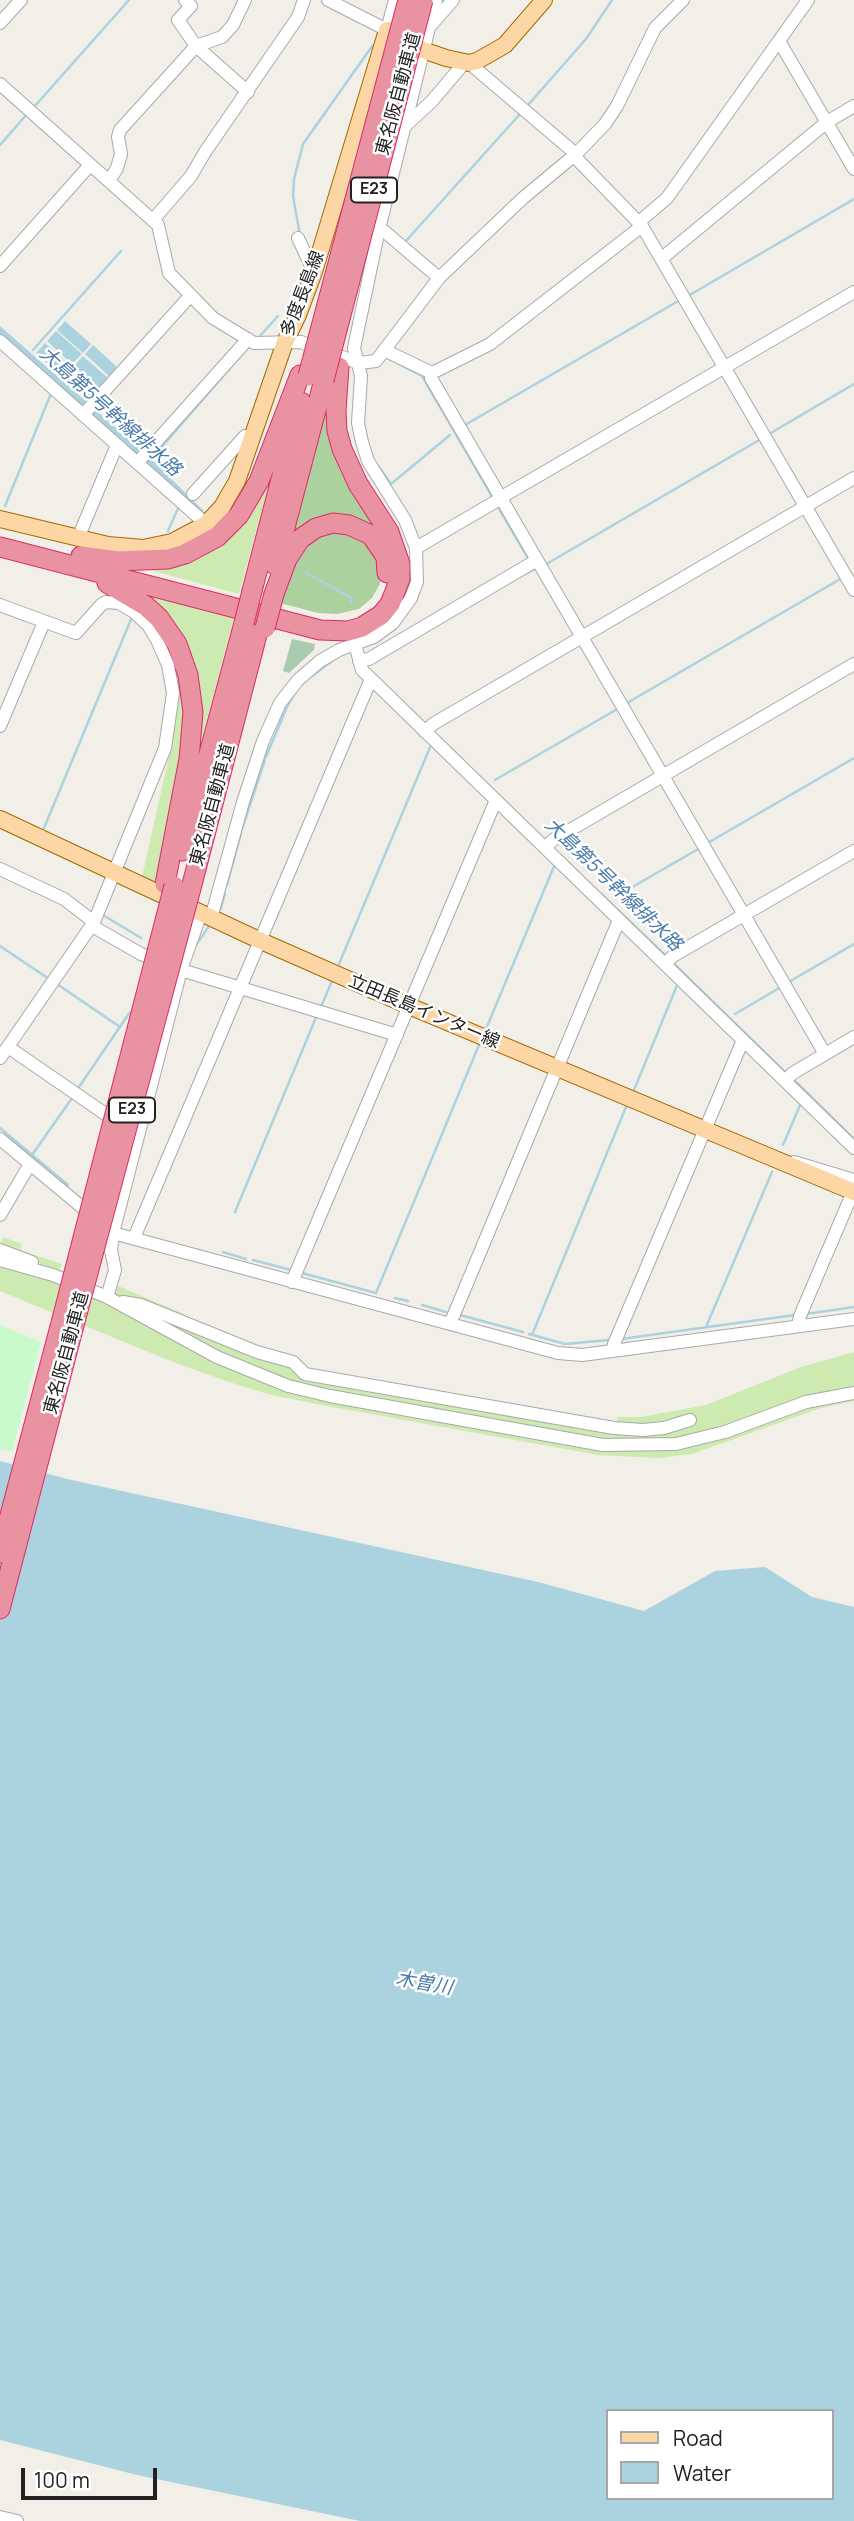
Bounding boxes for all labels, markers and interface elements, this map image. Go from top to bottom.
street label: 東名阪自動車道 [372,30,426,158]
road number: E23 [351,178,397,202]
street label: 多度長島線 [277,248,329,340]
water label: 大島第5号幹線排水路 [35,343,185,481]
street label: 東名阪自動車道 [186,741,240,869]
water label: 大島第5号幹線排水路 [540,814,686,956]
street label: 立田長島インター線 [345,970,503,1054]
road number: E23 [109,1098,155,1122]
street label: 東名阪自動車道 [40,1289,94,1417]
water label: 木曽川 [394,1968,454,2000]
legend [606,2409,833,2500]
text: Road [673,2424,723,2452]
scale bar [24,2454,161,2498]
text: Water [673,2459,731,2487]
text: 100 m [34,2466,90,2494]

